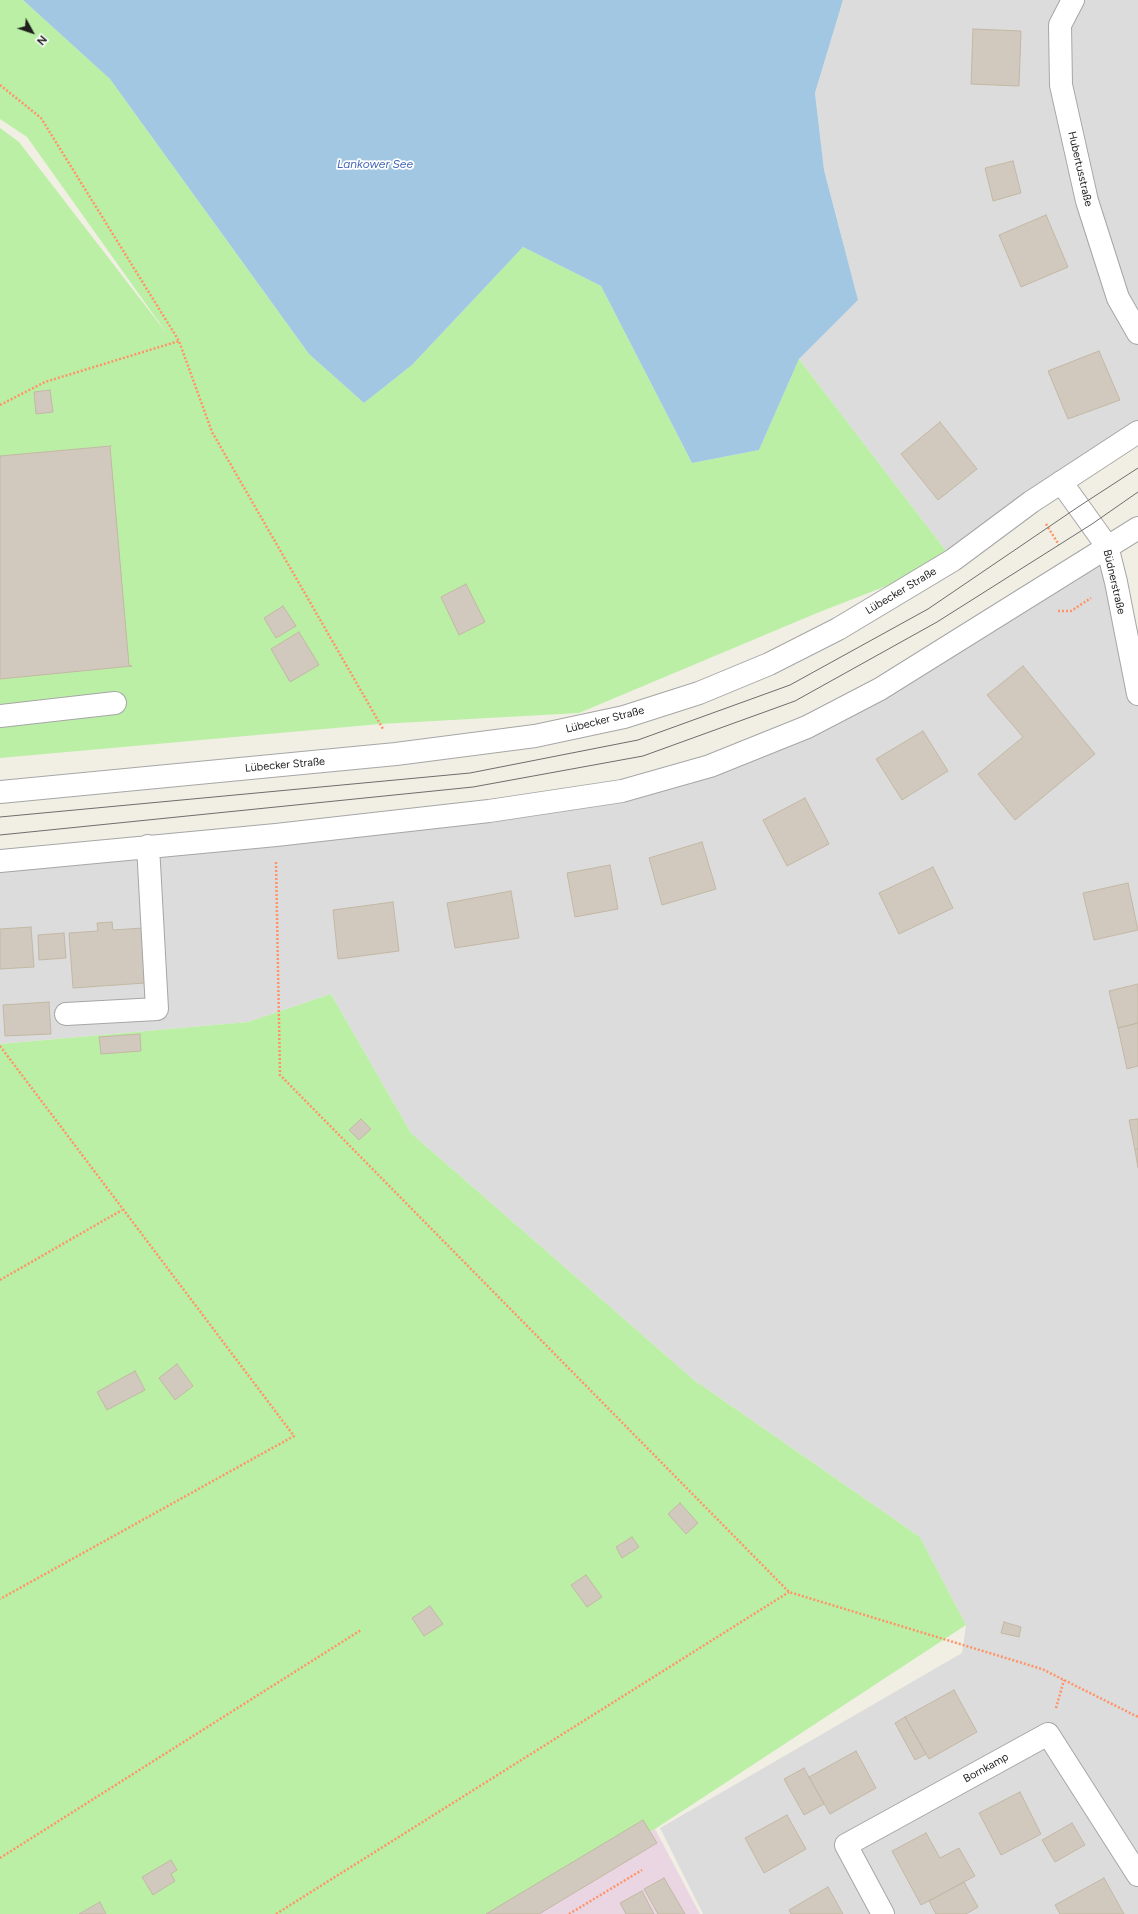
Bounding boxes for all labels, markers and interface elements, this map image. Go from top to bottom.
north arrow [12,12,52,52]
text: N [34,33,49,47]
street label: Hubertusstraße [1065,130,1095,208]
water label: Lankower See [337,157,413,171]
street label: Büdnerstraße [1100,548,1128,616]
street label: Lübecker Straße [863,565,939,617]
street label: Lübecker Straße [564,704,646,736]
street label: Lübecker Straße [244,755,326,775]
street label: Bornkamp [961,1750,1011,1786]

